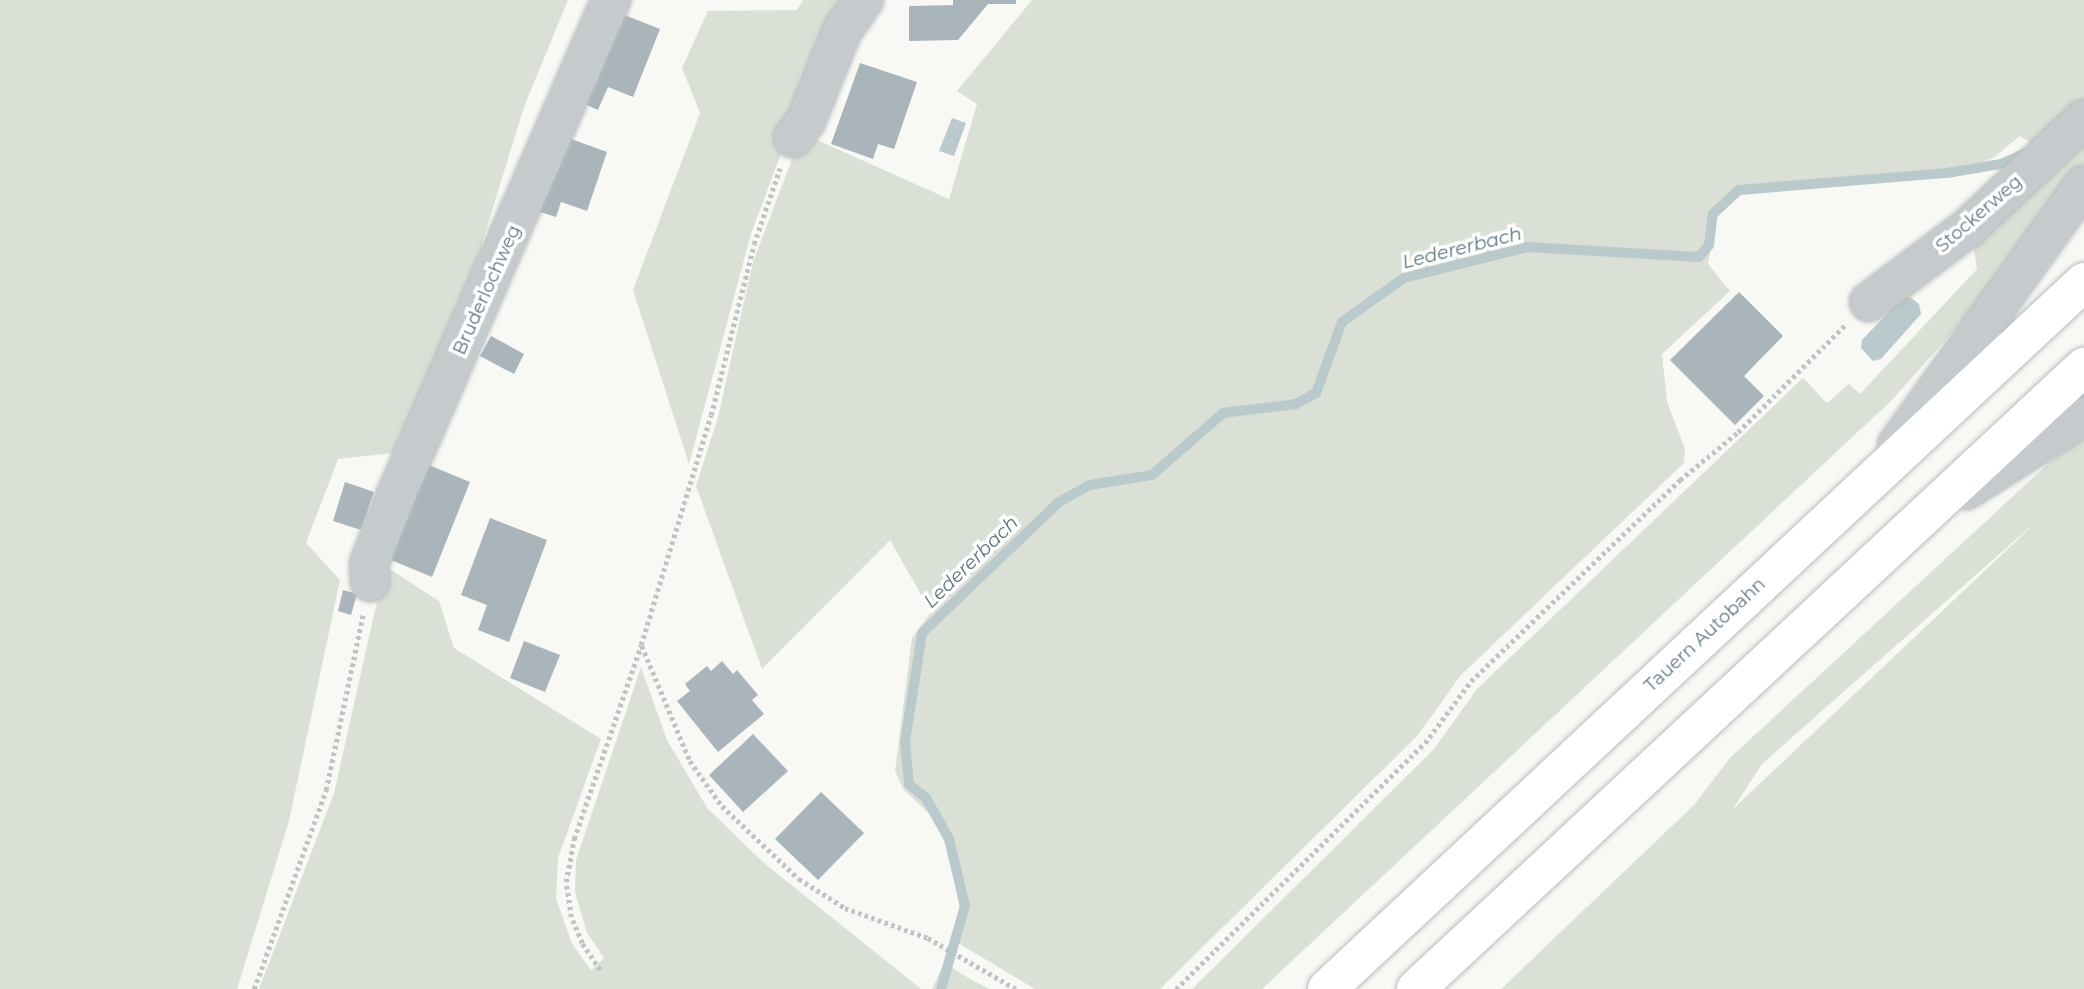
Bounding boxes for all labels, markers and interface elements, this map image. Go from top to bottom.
street label: Stockerweg [1932,171,2026,257]
street label: Bruderlochweg [449,222,525,358]
water label: Ledererbach [1400,222,1524,274]
water label: Ledererbach [919,511,1023,613]
street label: Tauern Autobahn [1640,573,1770,697]

